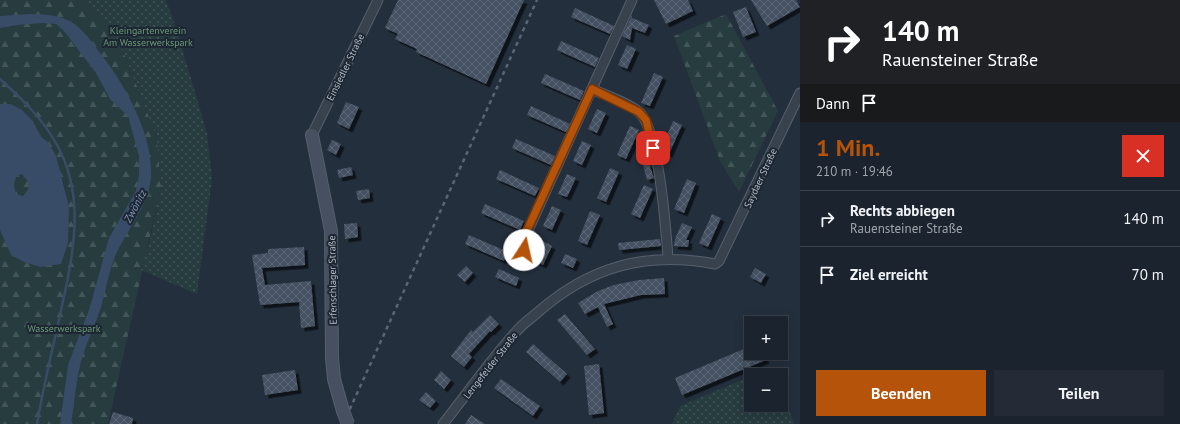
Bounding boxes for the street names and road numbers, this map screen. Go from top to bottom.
street label: Einsiedler Straße [324,32,367,103]
street label: Saydaer Straße [741,146,780,210]
street label: Erfenschlager Straße [325,235,340,325]
street label: Lengefelder Straße [460,329,521,401]

